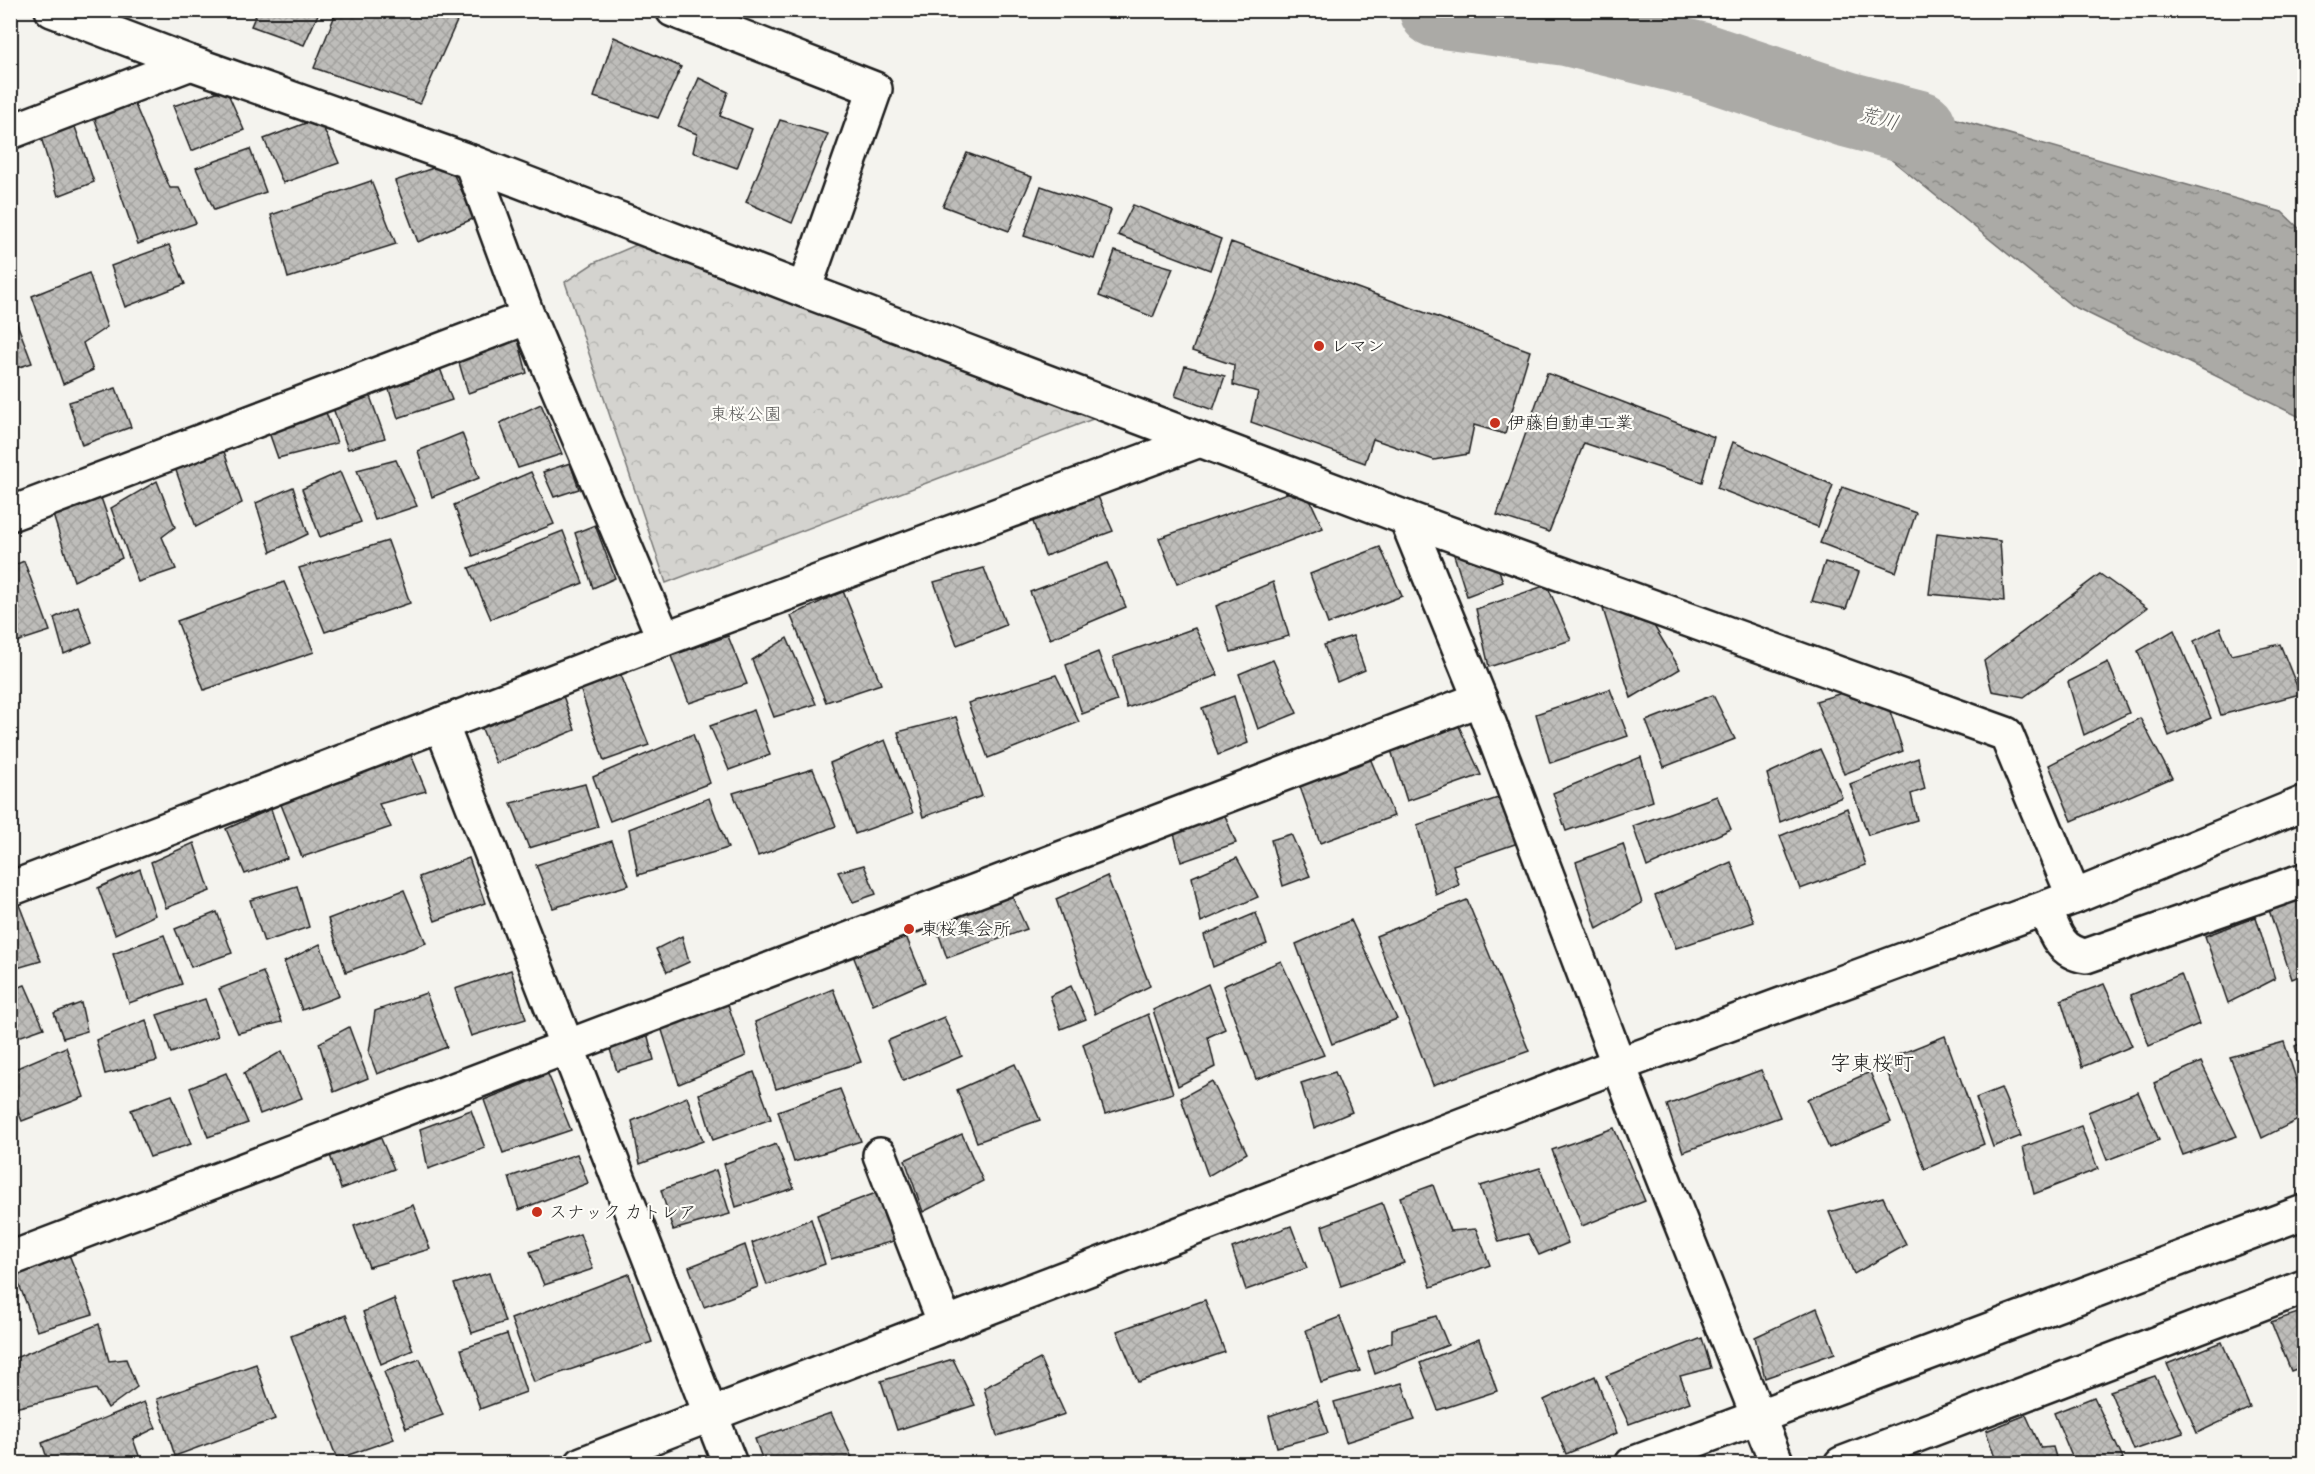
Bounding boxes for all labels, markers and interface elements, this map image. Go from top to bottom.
water label: 荒川 [1855,102,1901,140]
place label: レマン [1331,336,1385,361]
marker: レマン [1312,339,1326,353]
park label: 東桜公園 [710,404,782,429]
place label: 伊藤自動車工業 [1507,413,1633,438]
marker: 伊藤自動車工業 [1488,416,1502,430]
place label: 東桜集会所 [921,919,1011,944]
marker: 東桜集会所 [902,922,916,936]
district label: 字東桜町 [1830,1051,1914,1081]
place label: スナック カトレア [549,1202,697,1227]
marker: スナック カトレア [530,1205,544,1219]

